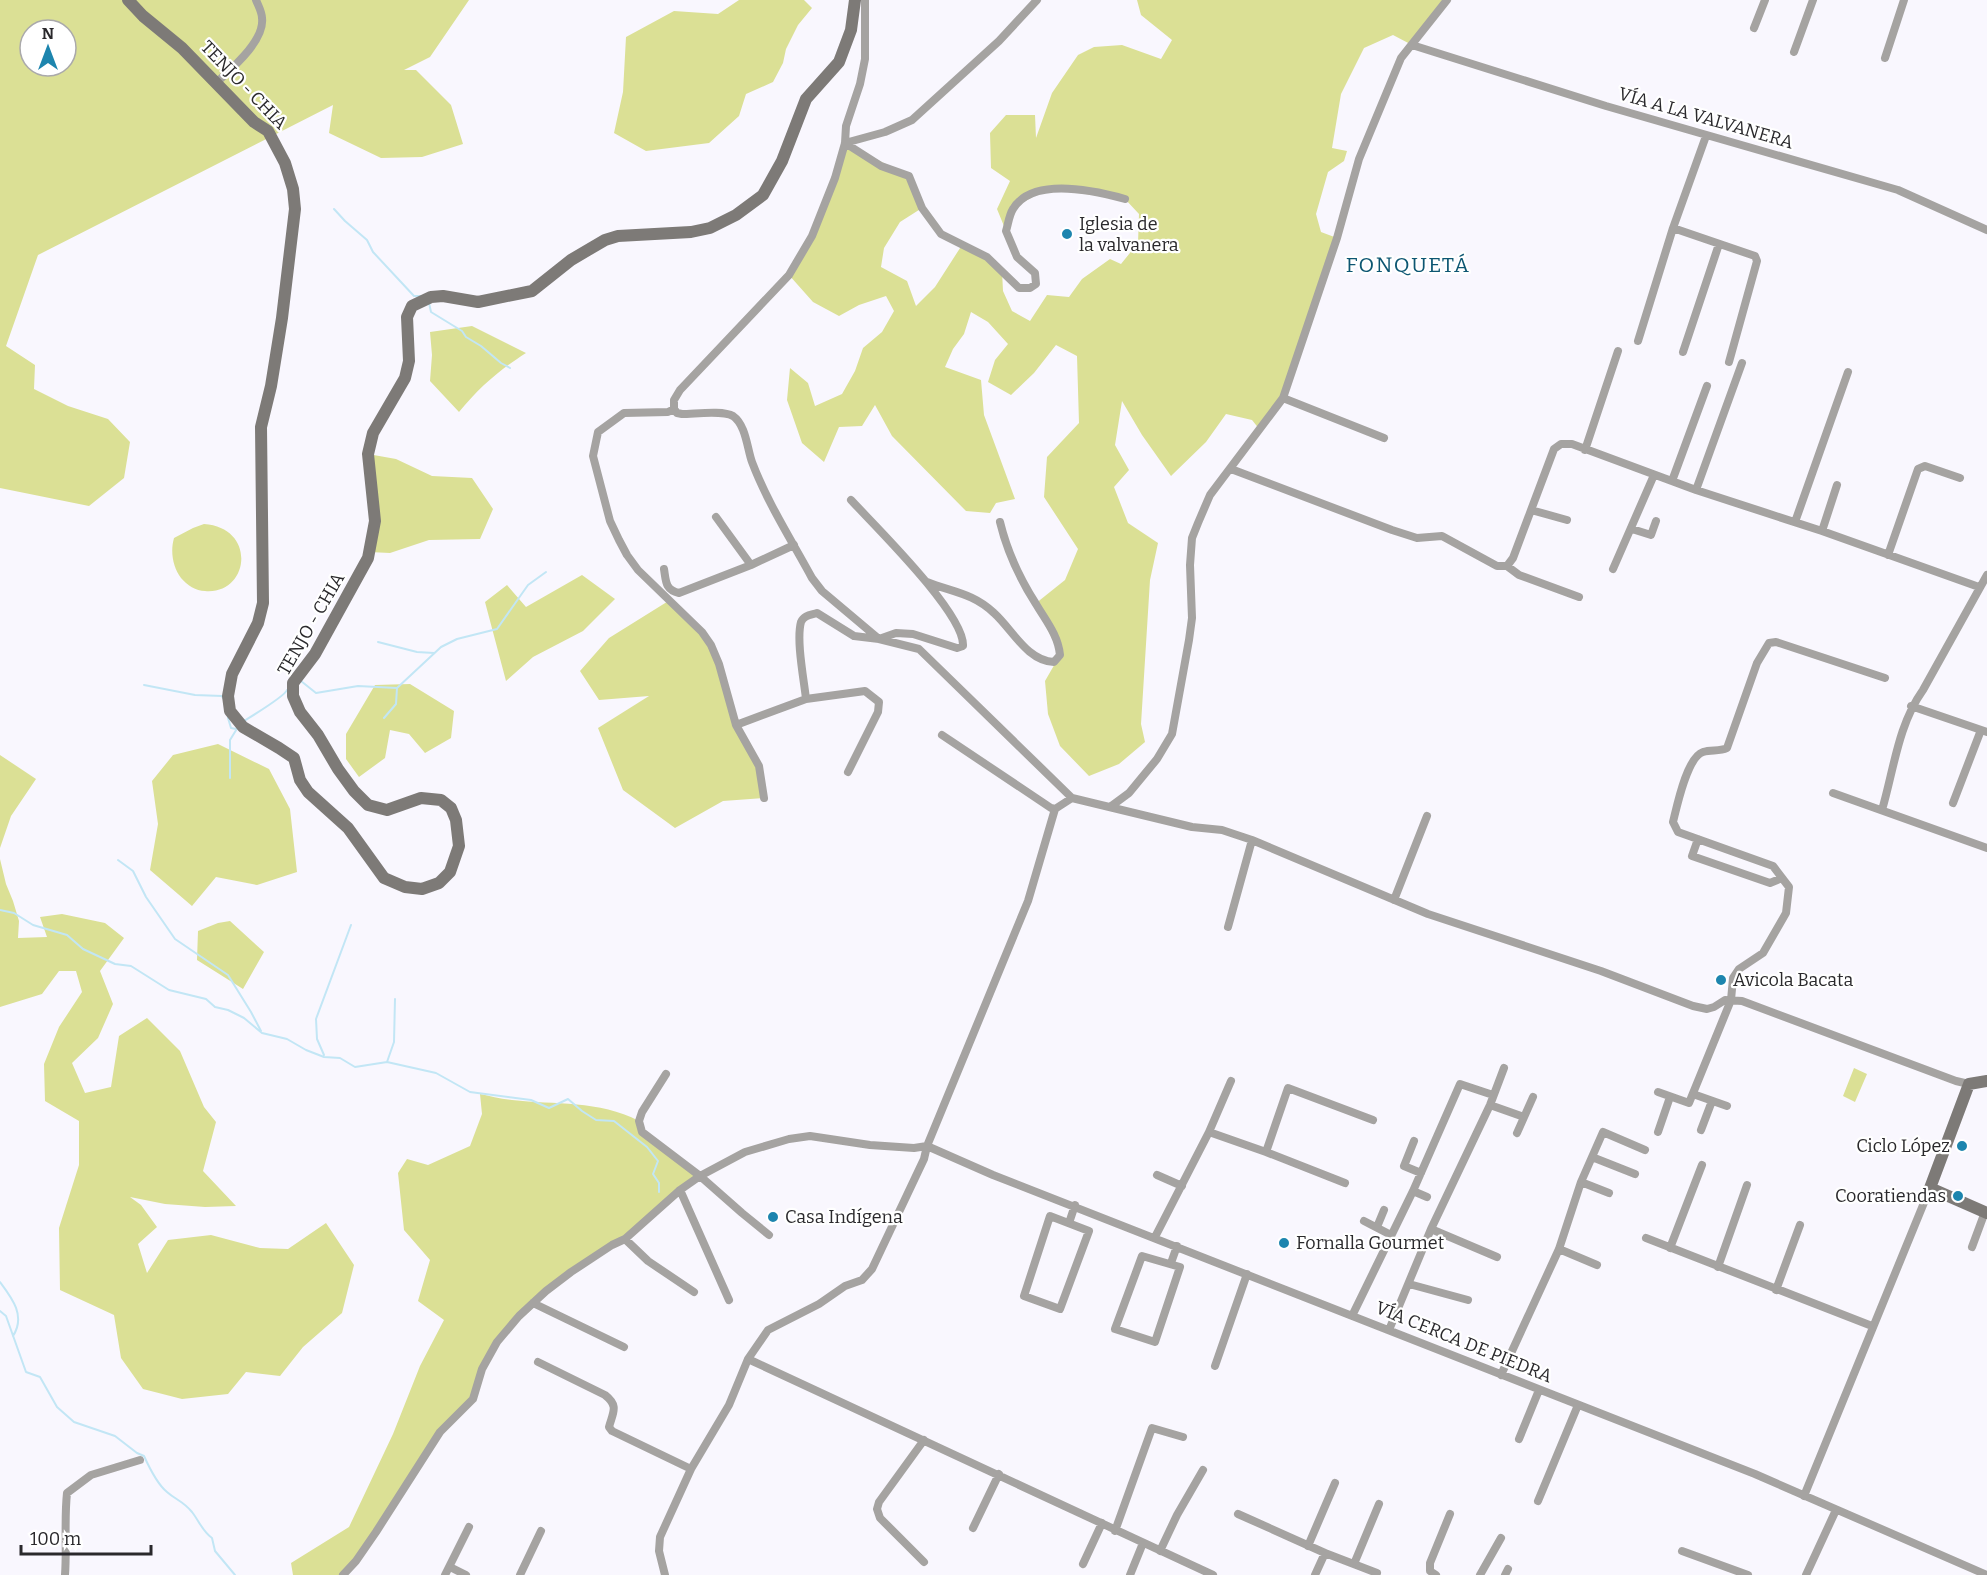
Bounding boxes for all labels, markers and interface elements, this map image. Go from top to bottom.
north arrow [18,18,78,78]
text: N [42,24,54,43]
street label: TENJO - CHIA [196,36,292,134]
street label: VÍA A LA VALVANERA [1616,82,1797,154]
place label: Iglesia de la valvanera [1079,213,1179,256]
marker: Iglesia de la valvanera [1060,227,1074,241]
district label: FONQUETÁ [1346,252,1470,278]
street label: TENJO - CHIA [273,569,349,679]
place label: Avicola Bacata [1733,969,1853,991]
marker: Avicola Bacata [1714,973,1728,987]
place label: Ciclo López [1856,1135,1950,1157]
marker: Ciclo López [1955,1139,1969,1153]
place label: Cooratiendas [1835,1185,1946,1207]
marker: Cooratiendas [1951,1189,1965,1203]
place label: Casa Indígena [785,1206,903,1228]
marker: Casa Indígena [766,1210,780,1224]
place label: Fornalla Gourmet [1296,1232,1445,1254]
marker: Fornalla Gourmet [1277,1236,1291,1250]
street label: VÍA CERCA DE PIEDRA [1372,1296,1556,1388]
scale bar [21,1518,152,1556]
text: 100 m [30,1528,81,1550]

